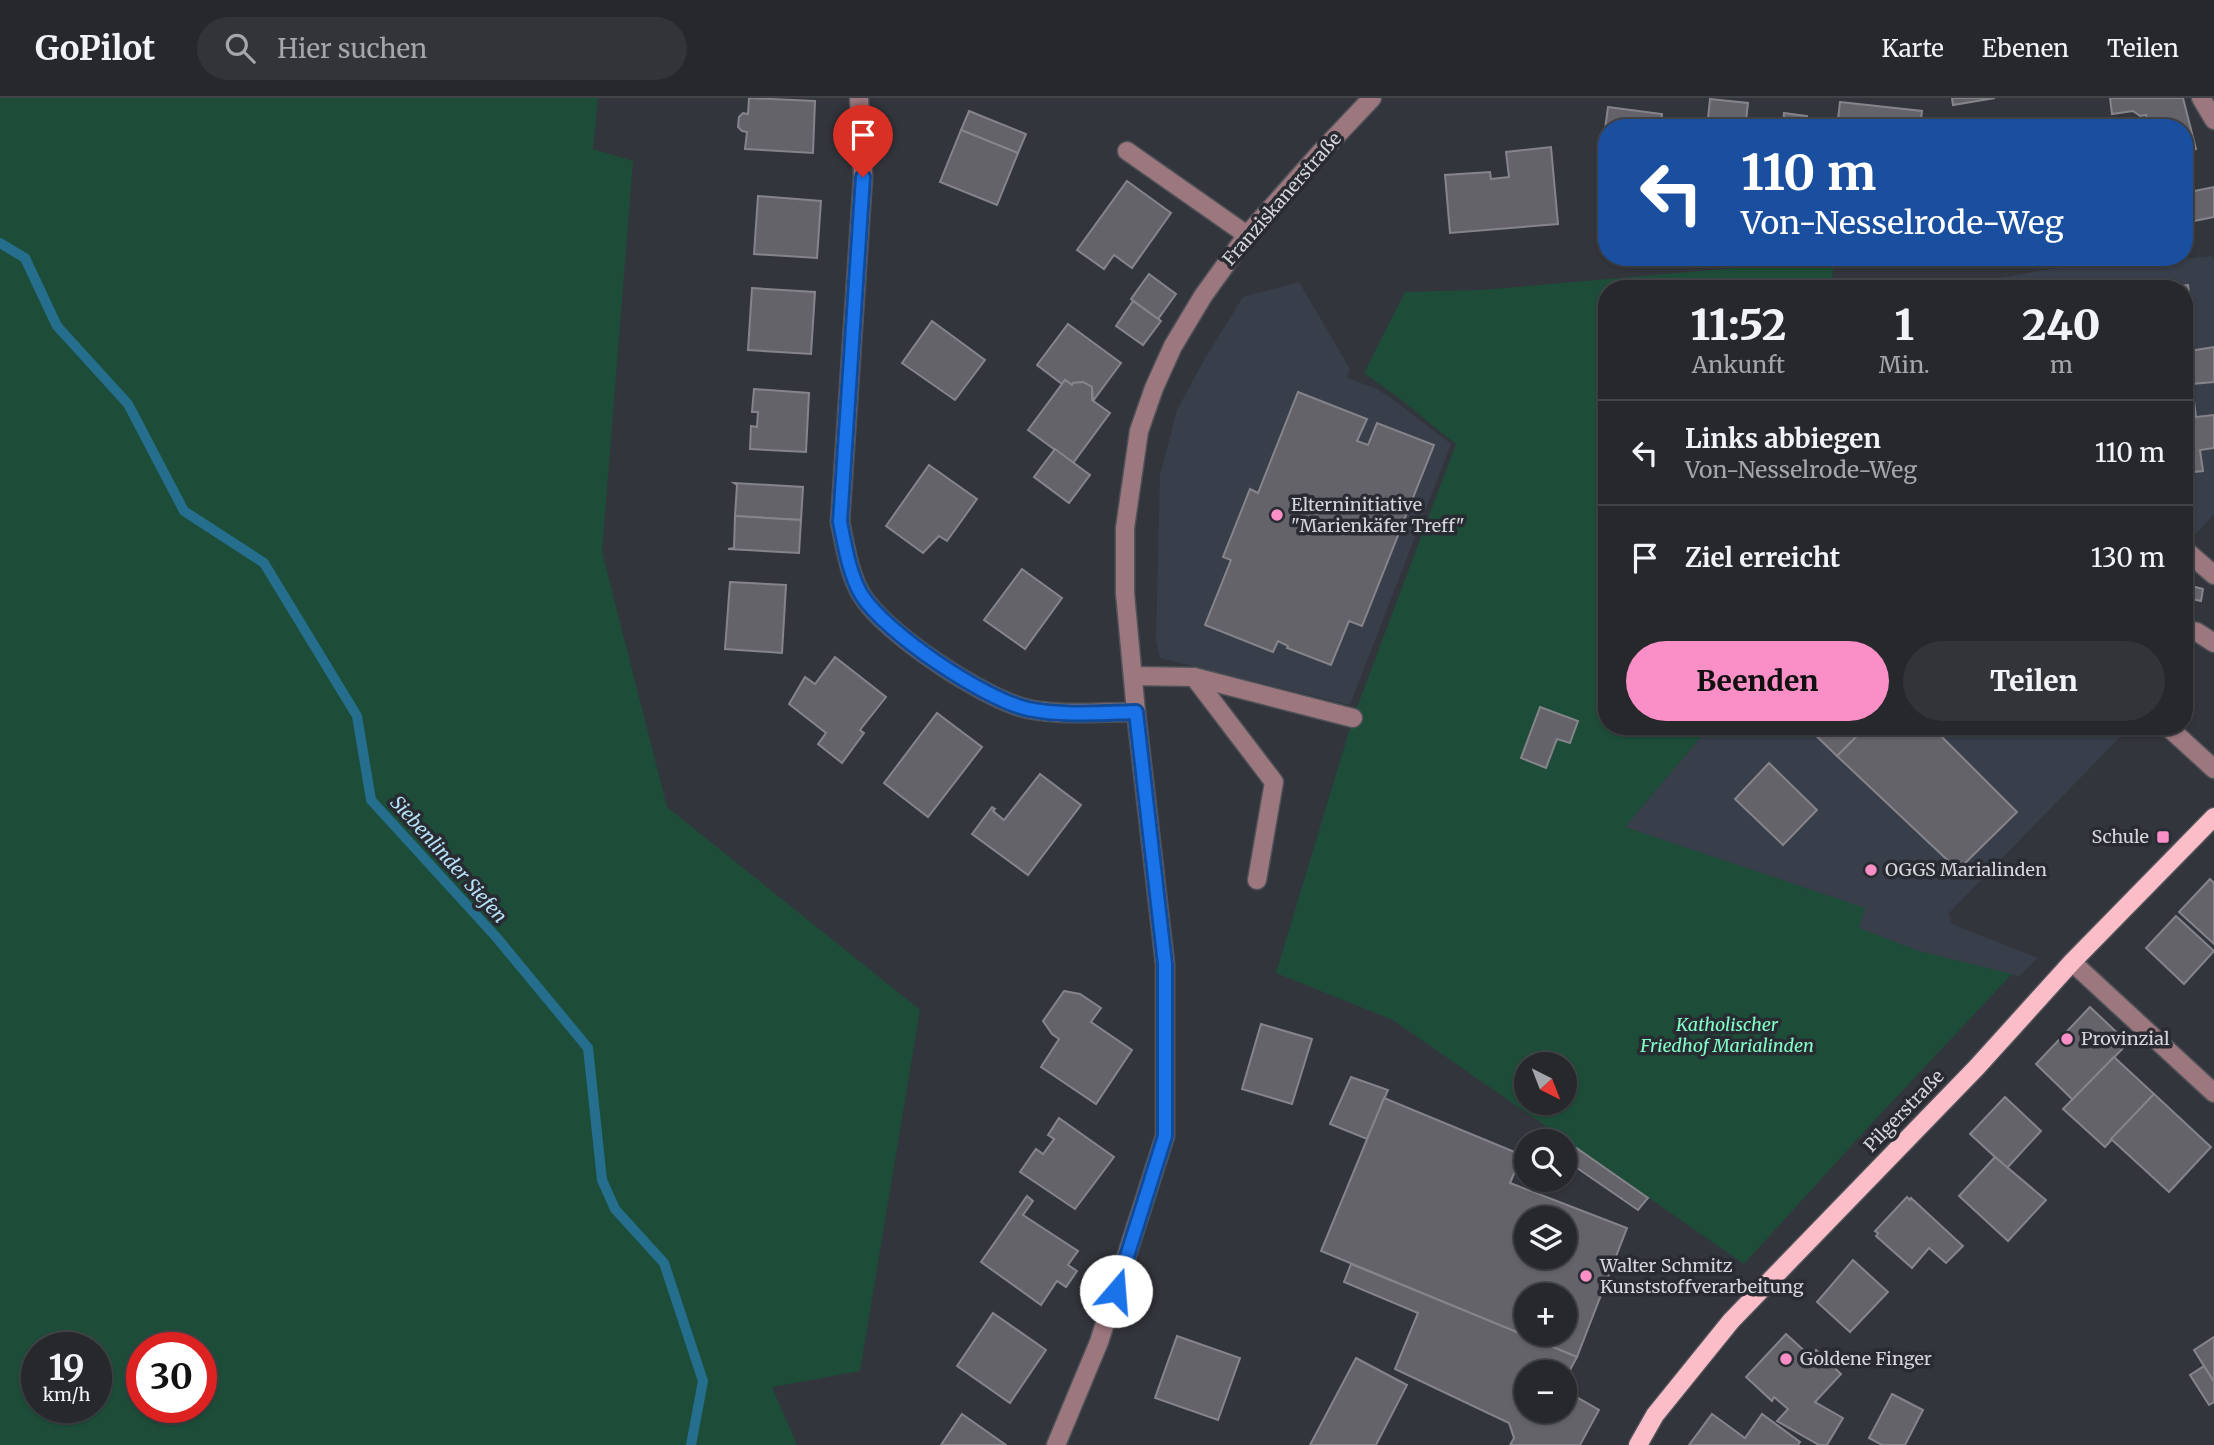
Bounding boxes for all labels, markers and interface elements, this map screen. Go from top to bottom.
search box [197,17,687,80]
text: GoPilot [35,28,155,69]
icon: search [221,29,259,67]
text: Hier suchen [277,32,427,65]
text: Karte [1881,33,1944,64]
text: Ebenen [1982,33,2069,64]
text: Teilen [2107,33,2179,64]
pin [833,105,893,177]
icon: arrive [844,116,882,154]
street label: Franziskanerstraße [1217,127,1346,270]
text: 110 m [1741,142,1876,203]
icon: left [1626,147,1717,238]
text: Von-Nesselrode-Weg [1741,203,2064,243]
text: 11:52 [1690,299,1786,351]
text: 1 [1894,299,1914,351]
text: 240 [2022,299,2101,351]
text: Ankunft [1692,350,1785,379]
text: Min. [1879,350,1930,379]
text: m [2050,350,2073,379]
text: Links abbiegen [1685,422,1881,455]
icon: left [1626,434,1664,472]
text: 110 m [2095,436,2165,469]
text: Von-Nesselrode-Weg [1685,455,1917,484]
place label: Elterninitiative "Marienkäfer Treff" [1291,493,1465,537]
marker: Elterninitiative "Marienkäfer Treff" [1269,507,1285,523]
icon: arrive [1626,539,1664,577]
text: Ziel erreicht [1685,541,1840,574]
text: 130 m [2091,541,2165,574]
button: Beenden [1626,641,1889,721]
button: Teilen [1903,641,2165,721]
water label: Siebenlinder Siefen [386,790,512,928]
place label: Schule [2092,825,2149,848]
marker: Schule [2155,829,2171,845]
place label: OGGS Marialinden [1885,858,2047,881]
marker: OGGS Marialinden [1863,862,1879,878]
park label: Katholischer Friedhof Marialinden [1639,1013,1814,1057]
place label: Provinzial [2081,1027,2170,1050]
marker: Provinzial [2059,1031,2075,1047]
north arrow [1514,1052,1577,1115]
map controls [1514,1052,1577,1423]
street label: Pilgerstraße [1859,1065,1949,1157]
button: search [1514,1129,1577,1192]
button: layers [1514,1206,1577,1269]
position arrow [1079,1254,1153,1328]
place label: Walter Schmitz Kunststoffverarbeitung [1599,1254,1804,1298]
marker: Walter Schmitz Kunststoffverarbeitung [1578,1268,1594,1284]
button: + [1514,1283,1577,1346]
speed limit sign: 30 [126,1332,217,1423]
text: 19 [48,1346,85,1390]
place label: Goldene Finger [1800,1347,1932,1370]
marker: Goldene Finger [1778,1351,1794,1367]
button: − [1514,1360,1577,1423]
text: km/h [43,1383,90,1406]

